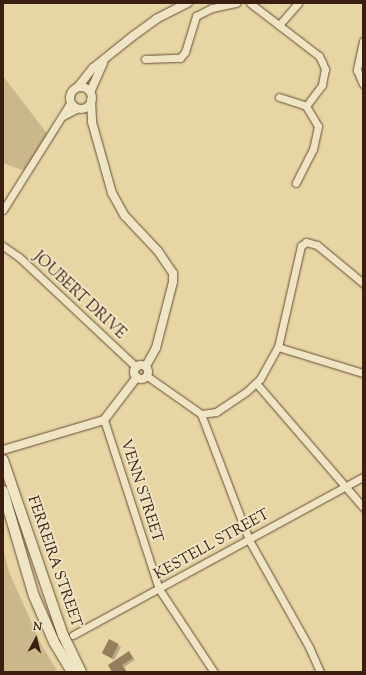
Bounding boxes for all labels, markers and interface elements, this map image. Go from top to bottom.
street label: JOUBERT DRIVE [29,249,129,343]
street label: VENN STREET [116,437,166,545]
street label: FERREIRA STREET [23,494,85,630]
street label: KESTELL STREET [151,506,273,584]
north arrow [16,619,56,659]
text: N [32,619,43,636]

